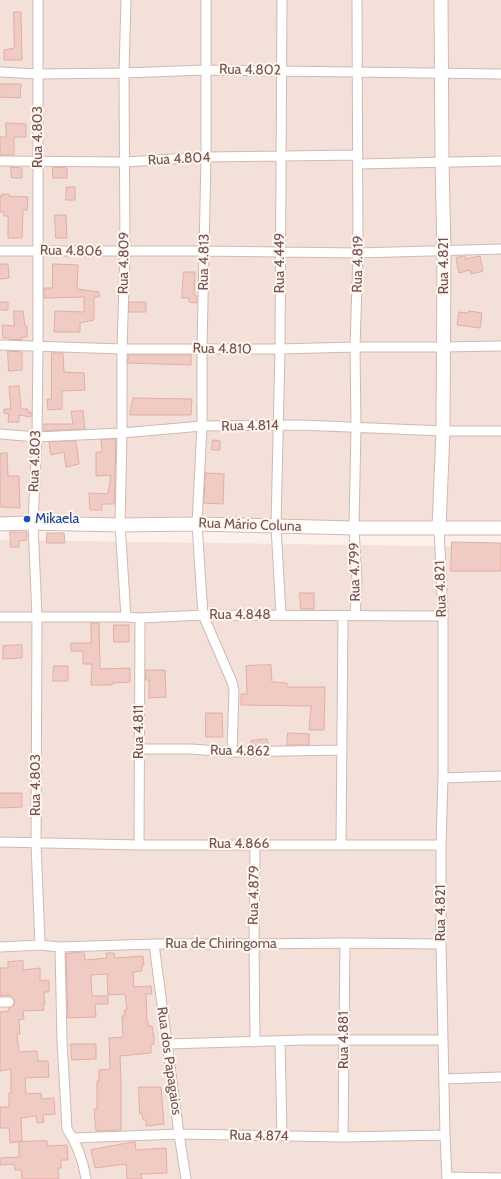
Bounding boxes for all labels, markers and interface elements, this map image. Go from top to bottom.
street label: Rua 4.802 [219,61,281,79]
street label: Rua 4.803 [30,106,46,168]
street label: Rua 4.804 [147,149,211,169]
street label: Rua 4.809 [115,232,133,294]
street label: Rua 4.813 [195,233,213,291]
street label: Rua 4.449 [272,233,288,293]
street label: Rua 4.819 [349,235,367,293]
street label: Rua 4.821 [436,238,452,294]
street label: Rua 4.806 [40,242,102,260]
street label: Rua 4.810 [192,340,252,358]
street label: Rua 4.814 [221,417,279,435]
street label: Rua 4.803 [26,430,44,492]
place label: Mikaela [35,511,79,527]
marker: Mikaela [22,514,32,524]
street label: Rua Mário Coluna [198,515,302,535]
street label: Rua 4.799 [346,542,364,602]
street label: Rua 4.821 [432,560,450,618]
street label: Rua 4.848 [209,607,271,623]
street label: Rua 4.811 [131,705,147,759]
street label: Rua 4.862 [210,742,270,760]
street label: Rua 4.803 [28,754,44,816]
street label: Rua 4.866 [209,836,269,852]
street label: Rua 4.879 [245,865,263,925]
street label: Rua 4.821 [433,885,449,941]
street label: Rua de Chiringoma [165,936,277,952]
street label: Rua dos Papagaios [153,1006,185,1116]
street label: Rua 4.881 [336,1011,352,1069]
street label: Rua 4.874 [229,1127,289,1145]

